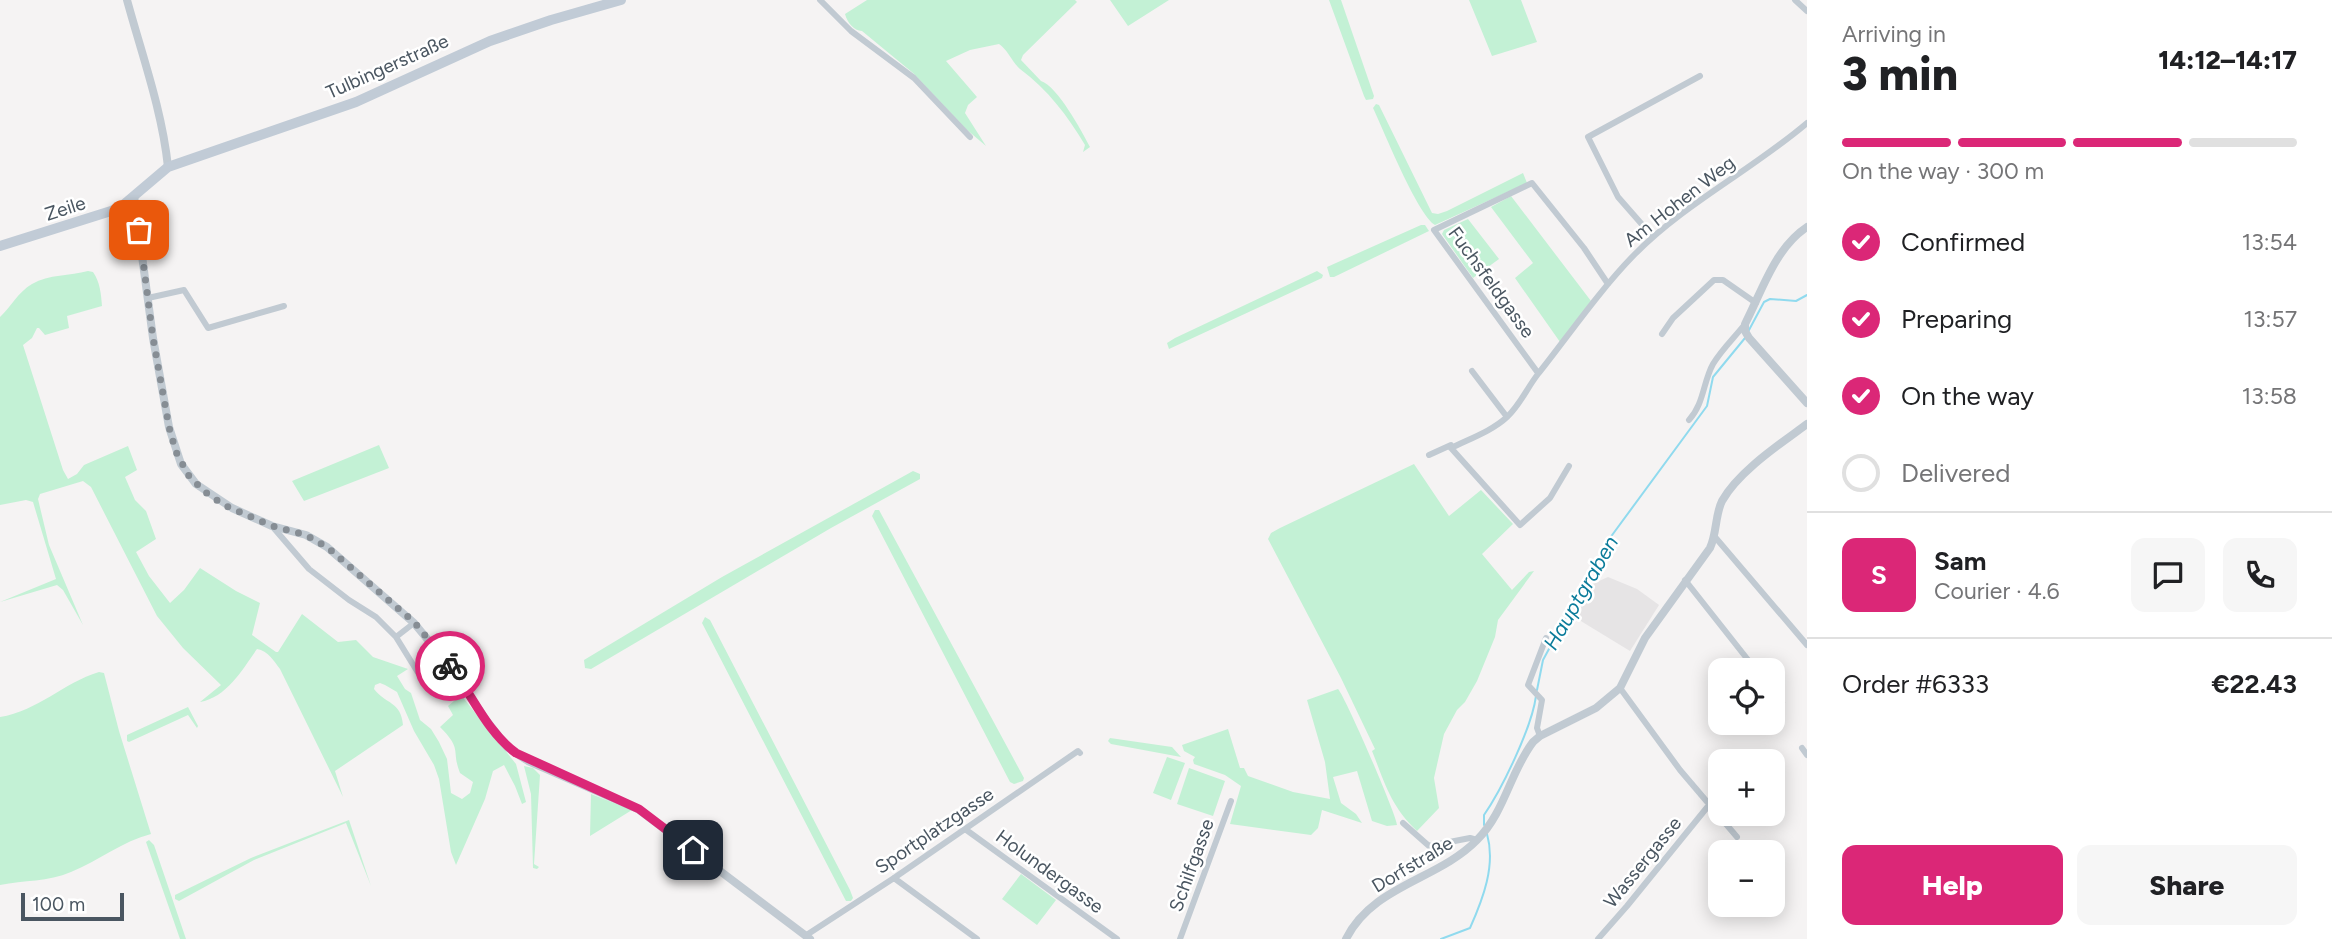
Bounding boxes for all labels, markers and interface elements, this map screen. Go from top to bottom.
text: Arriving in [1842,20,1946,48]
street label: Tulbingerstraße [322,29,452,104]
text: 14:12–14:17 [2158,44,2297,76]
text: 3 min [1842,46,1958,102]
street label: Am Hohen Weg [1619,151,1739,252]
text: On the way · 300 m [1842,157,2044,185]
street label: Zeile [42,191,88,226]
pin [109,200,169,260]
icon: bag [120,211,158,249]
street label: Fuchsfeldgasse [1443,222,1540,342]
icon: check [1842,223,1880,261]
text: Confirmed [1901,226,2025,258]
text: 13:54 [2242,228,2297,256]
icon: check [1842,300,1880,338]
text: Preparing [1901,303,2012,335]
text: 13:57 [2244,305,2297,333]
icon: check [1842,377,1880,415]
text: On the way [1901,380,2034,412]
text: 13:58 [2242,382,2297,410]
text: Delivered [1901,457,2010,489]
water label: Hauptgraben [1538,531,1623,654]
button: chat [2131,538,2205,612]
button: phone [2223,538,2297,612]
text: Sam [1934,545,1986,577]
text: S [1871,559,1887,591]
text: Courier · 4.6 [1934,577,2060,605]
courier [415,631,485,701]
icon: bike [431,647,469,685]
map controls [1708,658,1785,917]
button: locate [1708,658,1785,735]
text: Order #6333 [1842,668,1989,700]
text: €22.43 [2211,668,2297,700]
button: + [1708,749,1785,826]
street label: Sportplatzgasse [871,782,998,879]
street label: Wassergasse [1599,812,1686,913]
street label: Schilfgasse [1164,816,1219,915]
pin [663,820,723,880]
street label: Holundergasse [991,825,1108,918]
icon: home [674,831,712,869]
street label: Dorfstraße [1367,831,1457,898]
button: − [1708,840,1785,917]
button: Help [1842,845,2063,925]
button: Share [2077,845,2297,925]
scale bar [21,890,124,922]
text: 100 m [32,893,85,916]

